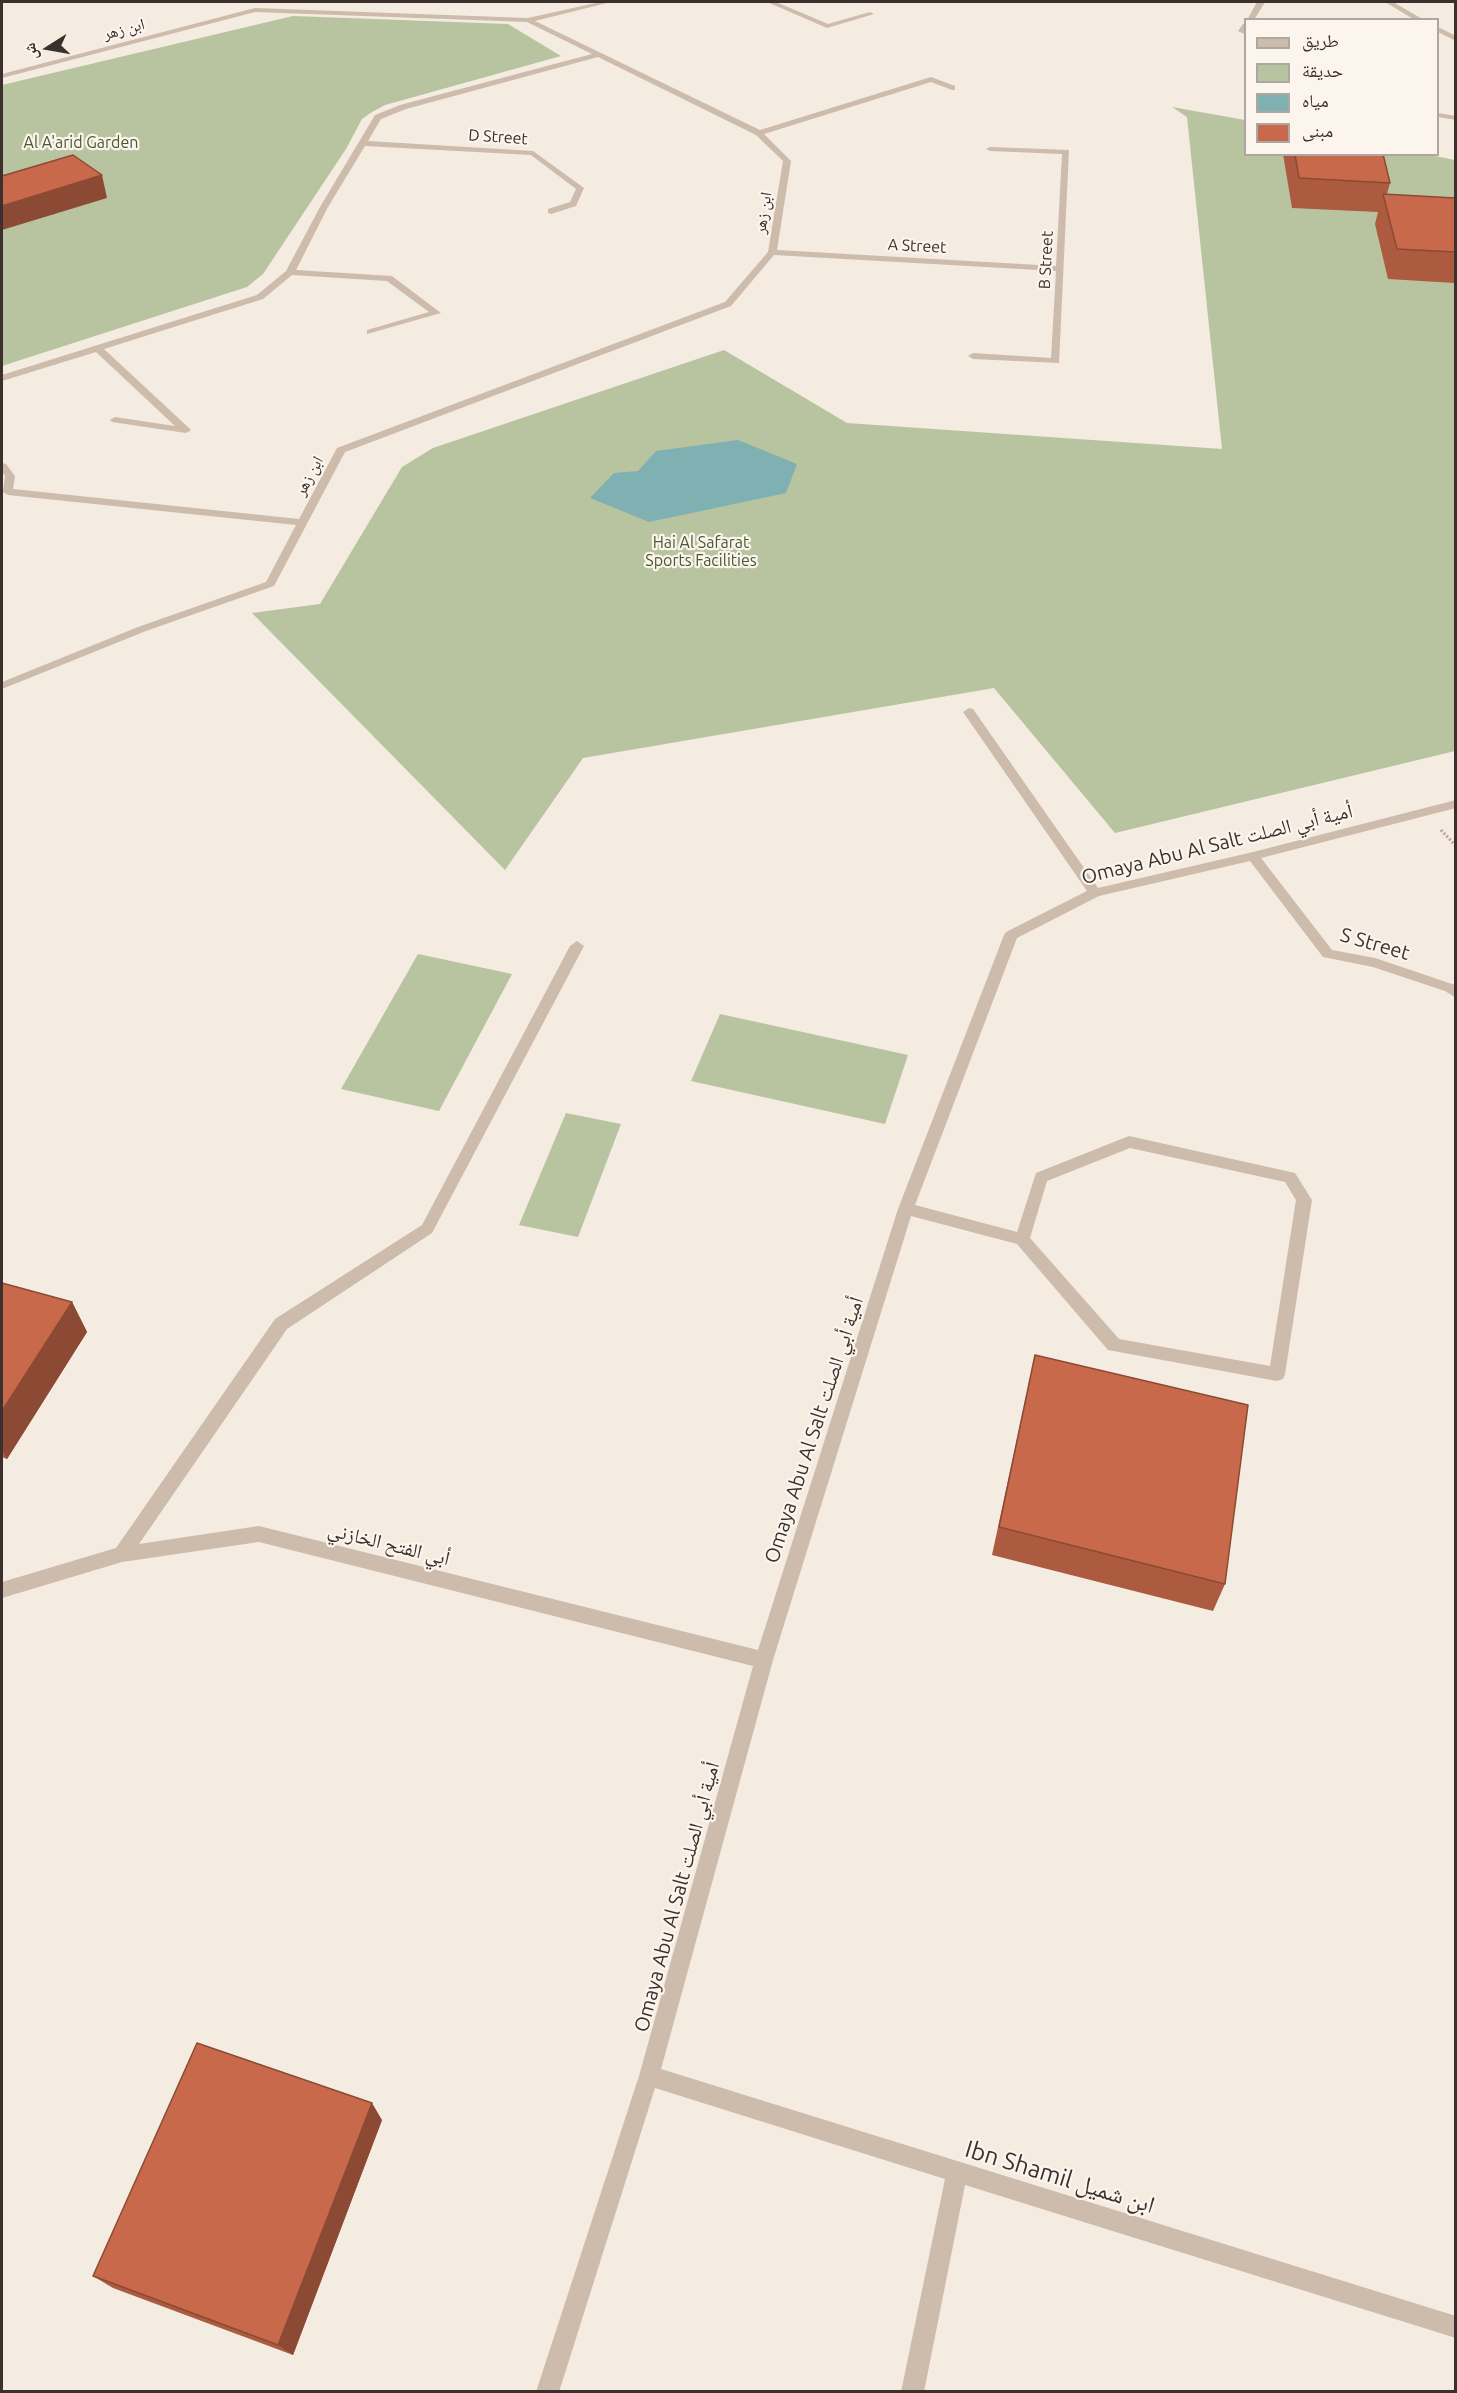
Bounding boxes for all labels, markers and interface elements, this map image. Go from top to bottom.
street label: ابن زهر [101,14,147,44]
north arrow [18,18,78,78]
legend [1244,18,1439,156]
text: طريق [1302,30,1339,50]
text: ش [20,41,41,61]
text: حديقة [1302,60,1343,80]
text: مياه [1302,90,1329,110]
text: مبنى [1302,120,1333,140]
street label: D Street [468,125,528,149]
park label: Al A'arid Garden [24,133,138,153]
street label: ابن زهر [750,191,776,235]
street label: B Street [1035,230,1057,290]
street label: A Street [887,235,947,257]
street label: ابن زهر [291,453,327,499]
park label: Hai Al Safarat Sports Facilities [645,533,757,571]
street label: Omaya Abu Al Salt أمية أبي الصلت [1079,799,1355,889]
street label: S Street [1338,923,1412,965]
street label: Omaya Abu Al Salt أمية أبي الصلت [760,1294,868,1566]
street label: أبي الفتح الخازني [326,1517,452,1571]
street label: Omaya Abu Al Salt أمية أبي الصلت [629,1759,725,2035]
street label: Ibn Shamil ابن شميل [962,2134,1158,2220]

